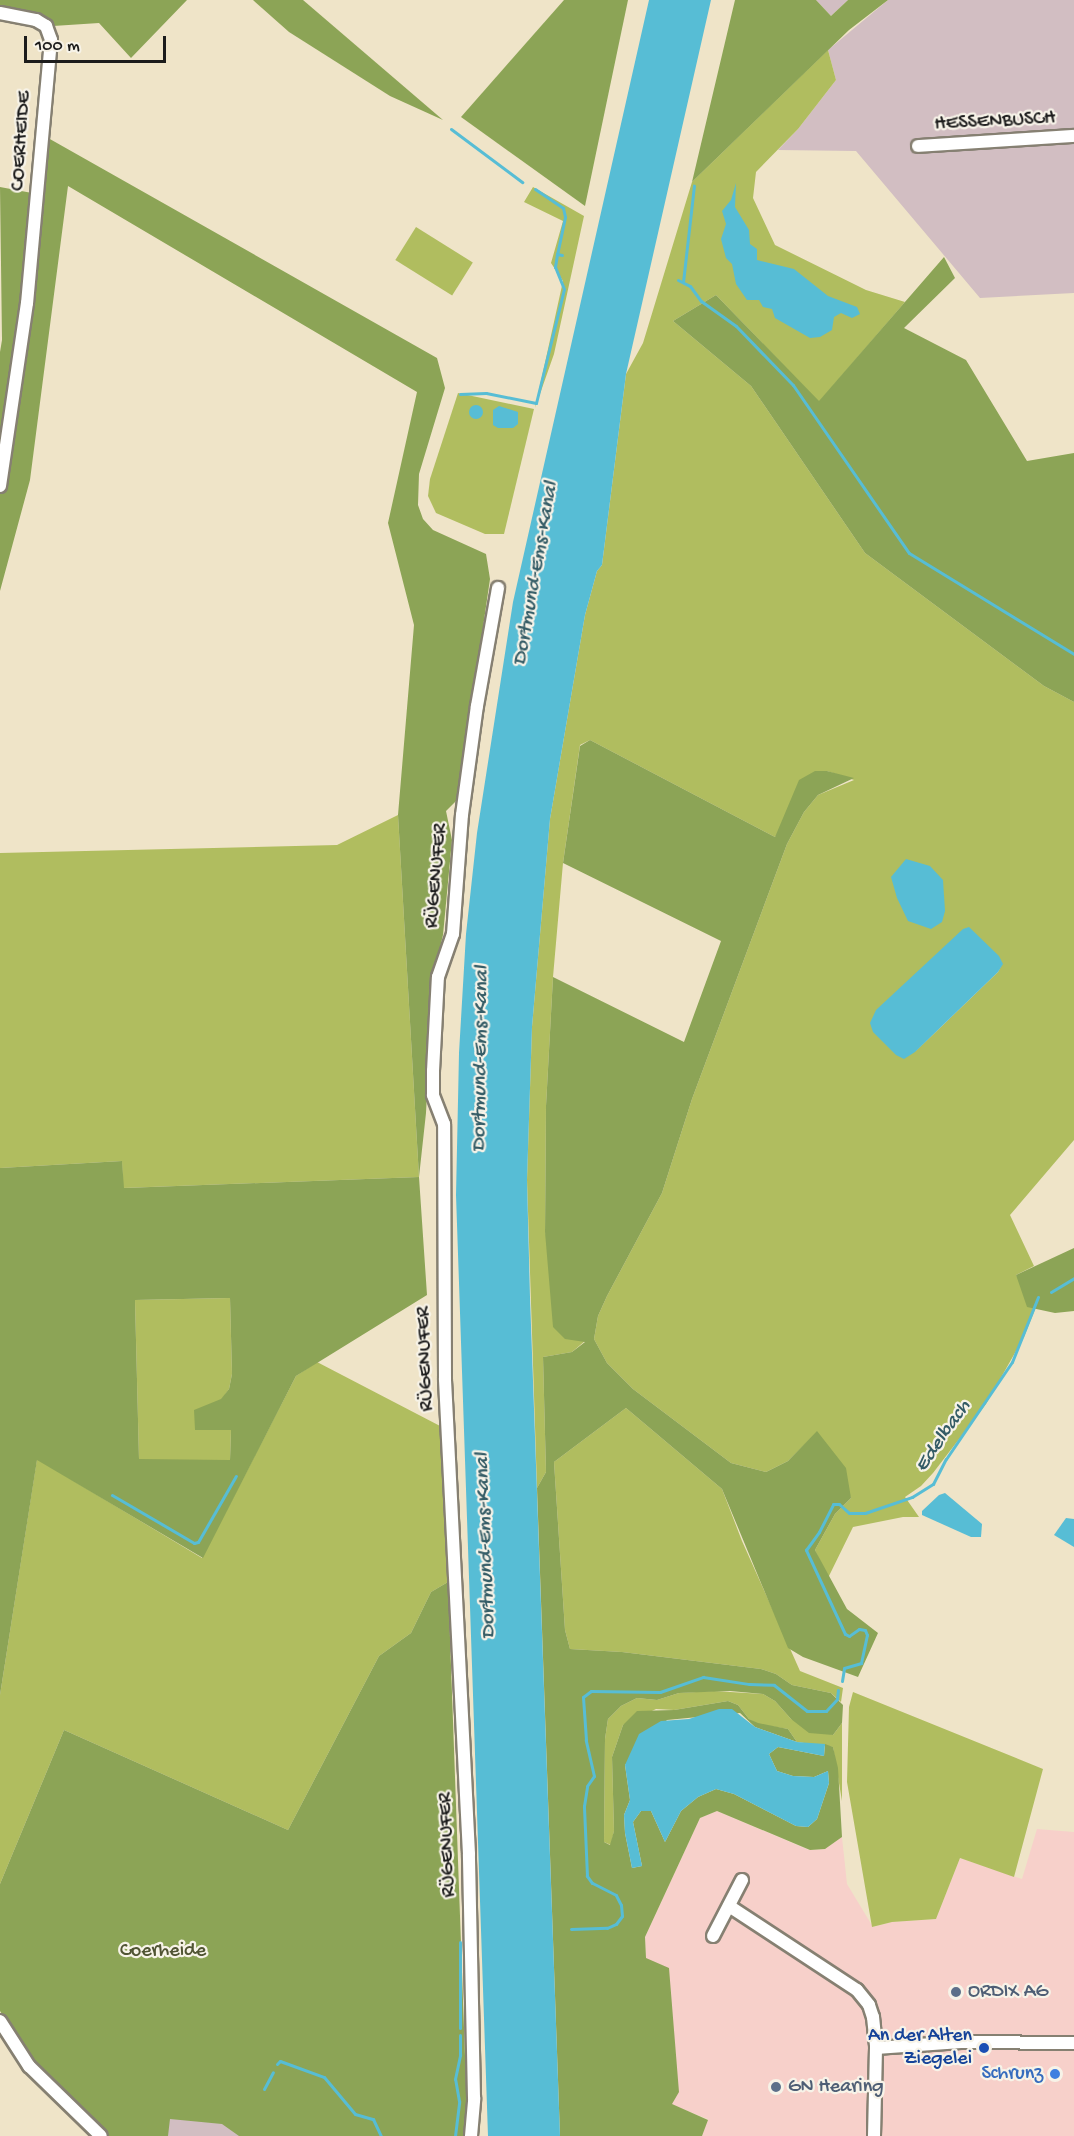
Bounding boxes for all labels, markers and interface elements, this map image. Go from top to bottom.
scale bar [27,24,170,62]
text: 100 m [35,36,80,57]
street label: COERHEIDE [7,90,37,192]
street label: HESSENBUSCH [934,107,1056,137]
water label: Dortmund-Ems-Kanal [508,480,566,668]
street label: RÜGENUFER [420,823,454,929]
water label: Dortmund-Ems-Kanal [468,966,496,1152]
street label: RÜGENUFER [412,1306,440,1412]
water label: Edelbach [910,1396,978,1478]
water label: Dortmund-Ems-Kanal [471,1453,503,1639]
street label: RÜGENUFER [434,1792,462,1898]
park label: Coerheide [120,1939,206,1963]
place label: ORDIX AG [968,1980,1048,2004]
marker: ORDIX AG [949,1985,963,1999]
place label: An der Alten Ziegelei [868,2024,972,2071]
marker: An der Alten Ziegelei [977,2041,991,2055]
place label: Schrunz [981,2062,1043,2086]
marker: Schrunz [1048,2067,1062,2081]
place label: GN Hearing [788,2075,884,2099]
marker: GN Hearing [769,2080,783,2094]

